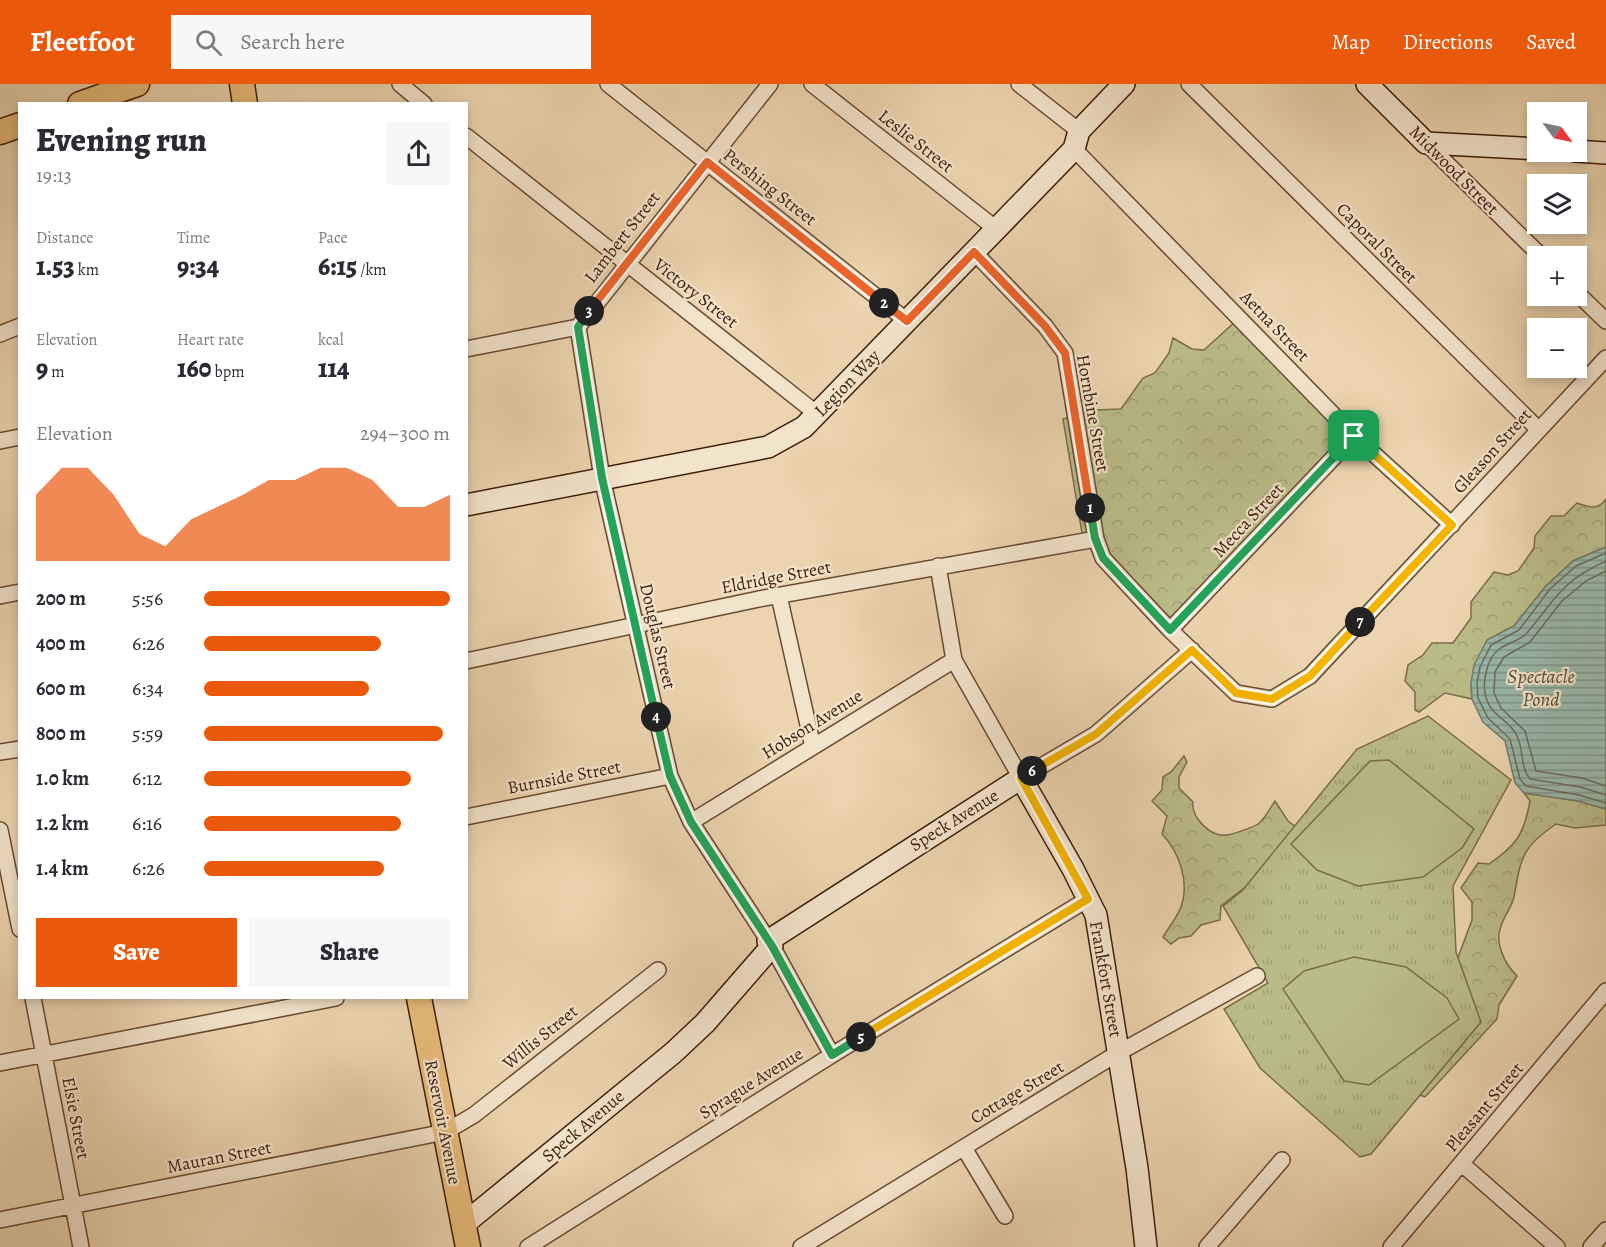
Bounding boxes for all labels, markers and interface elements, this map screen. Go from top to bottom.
search box [171,15,591,69]
text: Fleetfoot [30,23,135,61]
icon: search [192,26,225,59]
text: Search here [240,27,345,57]
text: Map [1332,28,1370,56]
text: Directions [1403,28,1493,56]
text: Saved [1526,28,1576,56]
north arrow [1527,102,1587,162]
map controls [1527,102,1587,378]
street label: Leslie Street [873,104,959,178]
text: Evening run [36,117,207,162]
street label: Midwood Street [1404,120,1504,220]
button: share [387,122,450,185]
street label: Pershing Street [718,143,822,231]
text: 19:13 [36,162,72,189]
button: layers [1527,174,1587,234]
street label: Lambert Street [579,186,665,288]
street label: Caporal Street [1331,197,1423,289]
text: Distance [36,227,93,249]
text: Time [177,227,210,249]
text: Pace [318,227,348,249]
button: + [1527,246,1587,306]
text: 1.53 [36,249,75,284]
text: 9:34 [177,249,219,284]
text: 6:15 [318,249,357,284]
street label: Victory Street [648,252,743,334]
text: km [75,259,99,281]
text: /km [357,259,387,281]
street label: Aetna Street [1234,284,1315,367]
pin: 2 [869,288,899,318]
text: 2 [880,292,888,314]
pin: 3 [574,296,604,326]
text: 3 [586,300,592,322]
button: − [1527,318,1587,378]
text: Elevation [36,329,97,351]
text: Heart rate [177,329,244,351]
text: kcal [318,329,344,351]
street label: Legion Way [809,343,886,422]
text: 9 [36,351,48,386]
text: 160 [177,351,211,386]
text: 114 [318,351,350,386]
street label: Hornbine Street [1071,352,1115,474]
text: m [48,361,65,383]
text: bpm [211,361,244,383]
street label: Gleason Street [1447,403,1537,499]
pin [1328,410,1379,461]
icon: arrive [1337,419,1370,452]
text: Elevation [36,420,113,447]
text: 294–300 m [360,420,450,447]
street label: Mecca Street [1207,477,1289,563]
pin: 1 [1075,493,1105,523]
text: 1 [1087,497,1093,519]
street label: Eldridge Street [719,555,833,599]
street label: Douglas Street [634,581,682,691]
text: 200 m [36,585,86,612]
text: 5:56 [132,585,163,612]
pin: 7 [1345,607,1375,637]
text: 7 [1357,611,1363,633]
text: 400 m [36,630,86,657]
text: 6:26 [132,630,165,657]
water label: Spectacle Pond [1507,663,1575,713]
text: 600 m [36,675,86,702]
text: 6:34 [132,675,163,702]
street label: Hobson Avenue [757,683,867,765]
pin: 4 [641,702,671,732]
text: 4 [652,706,660,728]
text: 800 m [36,720,86,747]
text: 5:59 [132,720,163,747]
street label: Burnside Street [505,754,623,800]
pin: 6 [1017,756,1047,786]
text: 6 [1028,760,1036,782]
text: 1.0 km [36,765,89,792]
text: 6:12 [132,765,162,792]
street label: Speck Avenue [905,783,1003,857]
text: 1.2 km [36,810,89,837]
text: 6:16 [132,810,162,837]
text: 1.4 km [36,855,89,882]
text: 6:26 [132,855,165,882]
button: Save [36,918,237,987]
button: Share [249,918,450,987]
street label: Frankfort Street [1084,919,1128,1039]
street label: Willis Street [497,999,583,1075]
pin: 5 [846,1022,876,1052]
text: 5 [858,1026,864,1048]
street label: Sprague Avenue [695,1042,807,1124]
street label: Cottage Street [966,1055,1068,1129]
street label: Reservoir Avenue [419,1057,467,1187]
street label: Pleasant Street [1439,1057,1529,1157]
street label: Elsie Street [56,1075,96,1161]
street label: Speck Avenue [537,1084,629,1168]
street label: Mauran Street [165,1135,273,1179]

